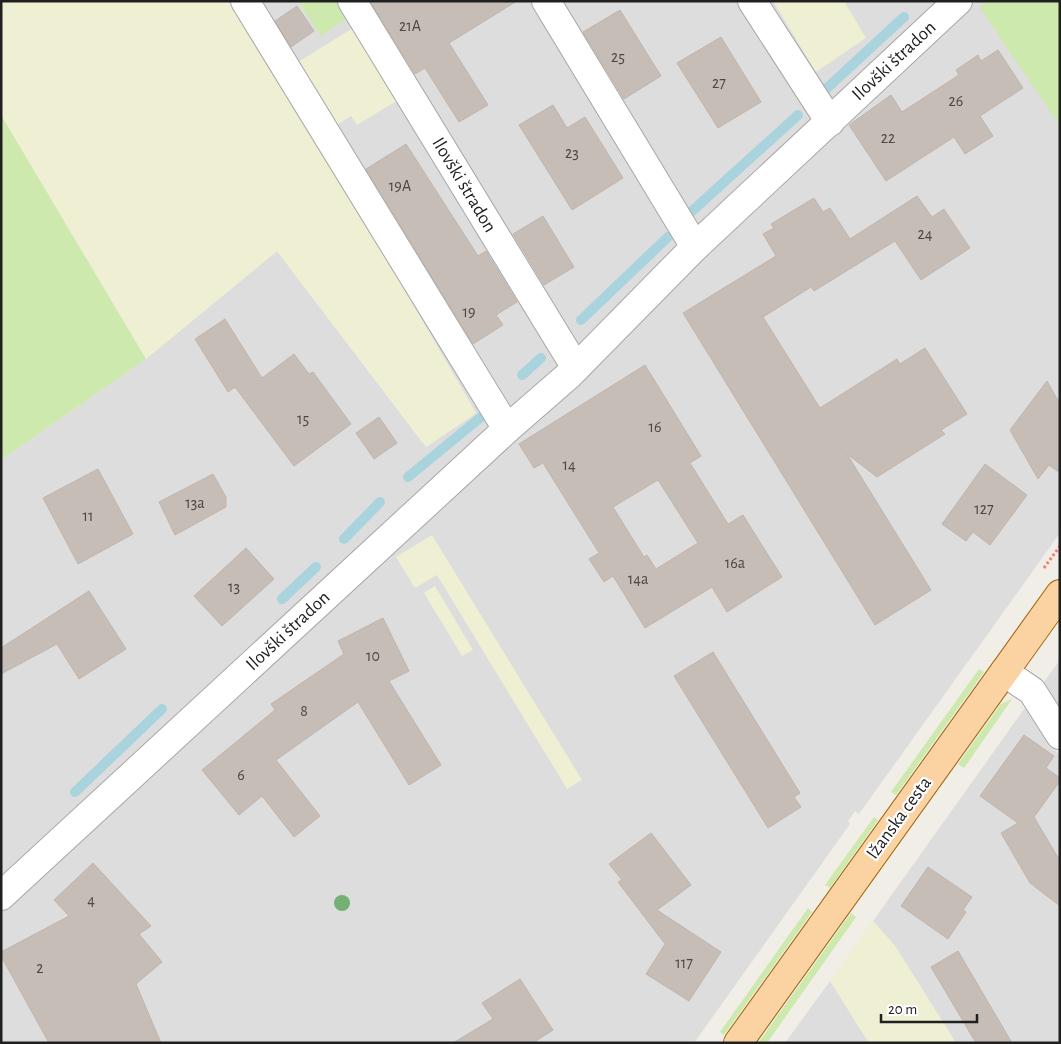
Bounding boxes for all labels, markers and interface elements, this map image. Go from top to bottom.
house number: 21A [399,18,421,34]
street label: Ilovški štradon [848,18,940,104]
house number: 25 [611,49,625,65]
house number: 27 [712,75,726,91]
house number: 26 [949,93,963,109]
house number: 22 [881,130,895,146]
street label: Ilovški štradon [428,134,500,236]
house number: 23 [565,145,579,161]
house number: 19A [389,178,411,194]
house number: 24 [918,226,933,242]
house number: 19 [462,304,476,320]
house number: 15 [297,411,309,427]
house number: 16 [648,419,662,435]
house number: 14 [562,457,576,473]
house number: 13a [185,495,205,511]
house number: 127 [974,501,994,517]
house number: 11 [82,508,94,524]
house number: 16a [725,555,745,571]
house number: 14a [628,571,648,587]
house number: 13 [228,579,240,595]
street label: Ilovški štradon [242,588,334,674]
house number: 10 [366,648,380,664]
house number: 8 [300,703,308,719]
house number: 6 [237,767,245,783]
street label: Ižanska cesta [863,773,935,863]
house number: 4 [87,892,95,908]
house number: 117 [675,955,693,971]
house number: 2 [36,960,44,976]
scale bar [881,992,977,1024]
text: 20 m [888,1002,917,1017]

